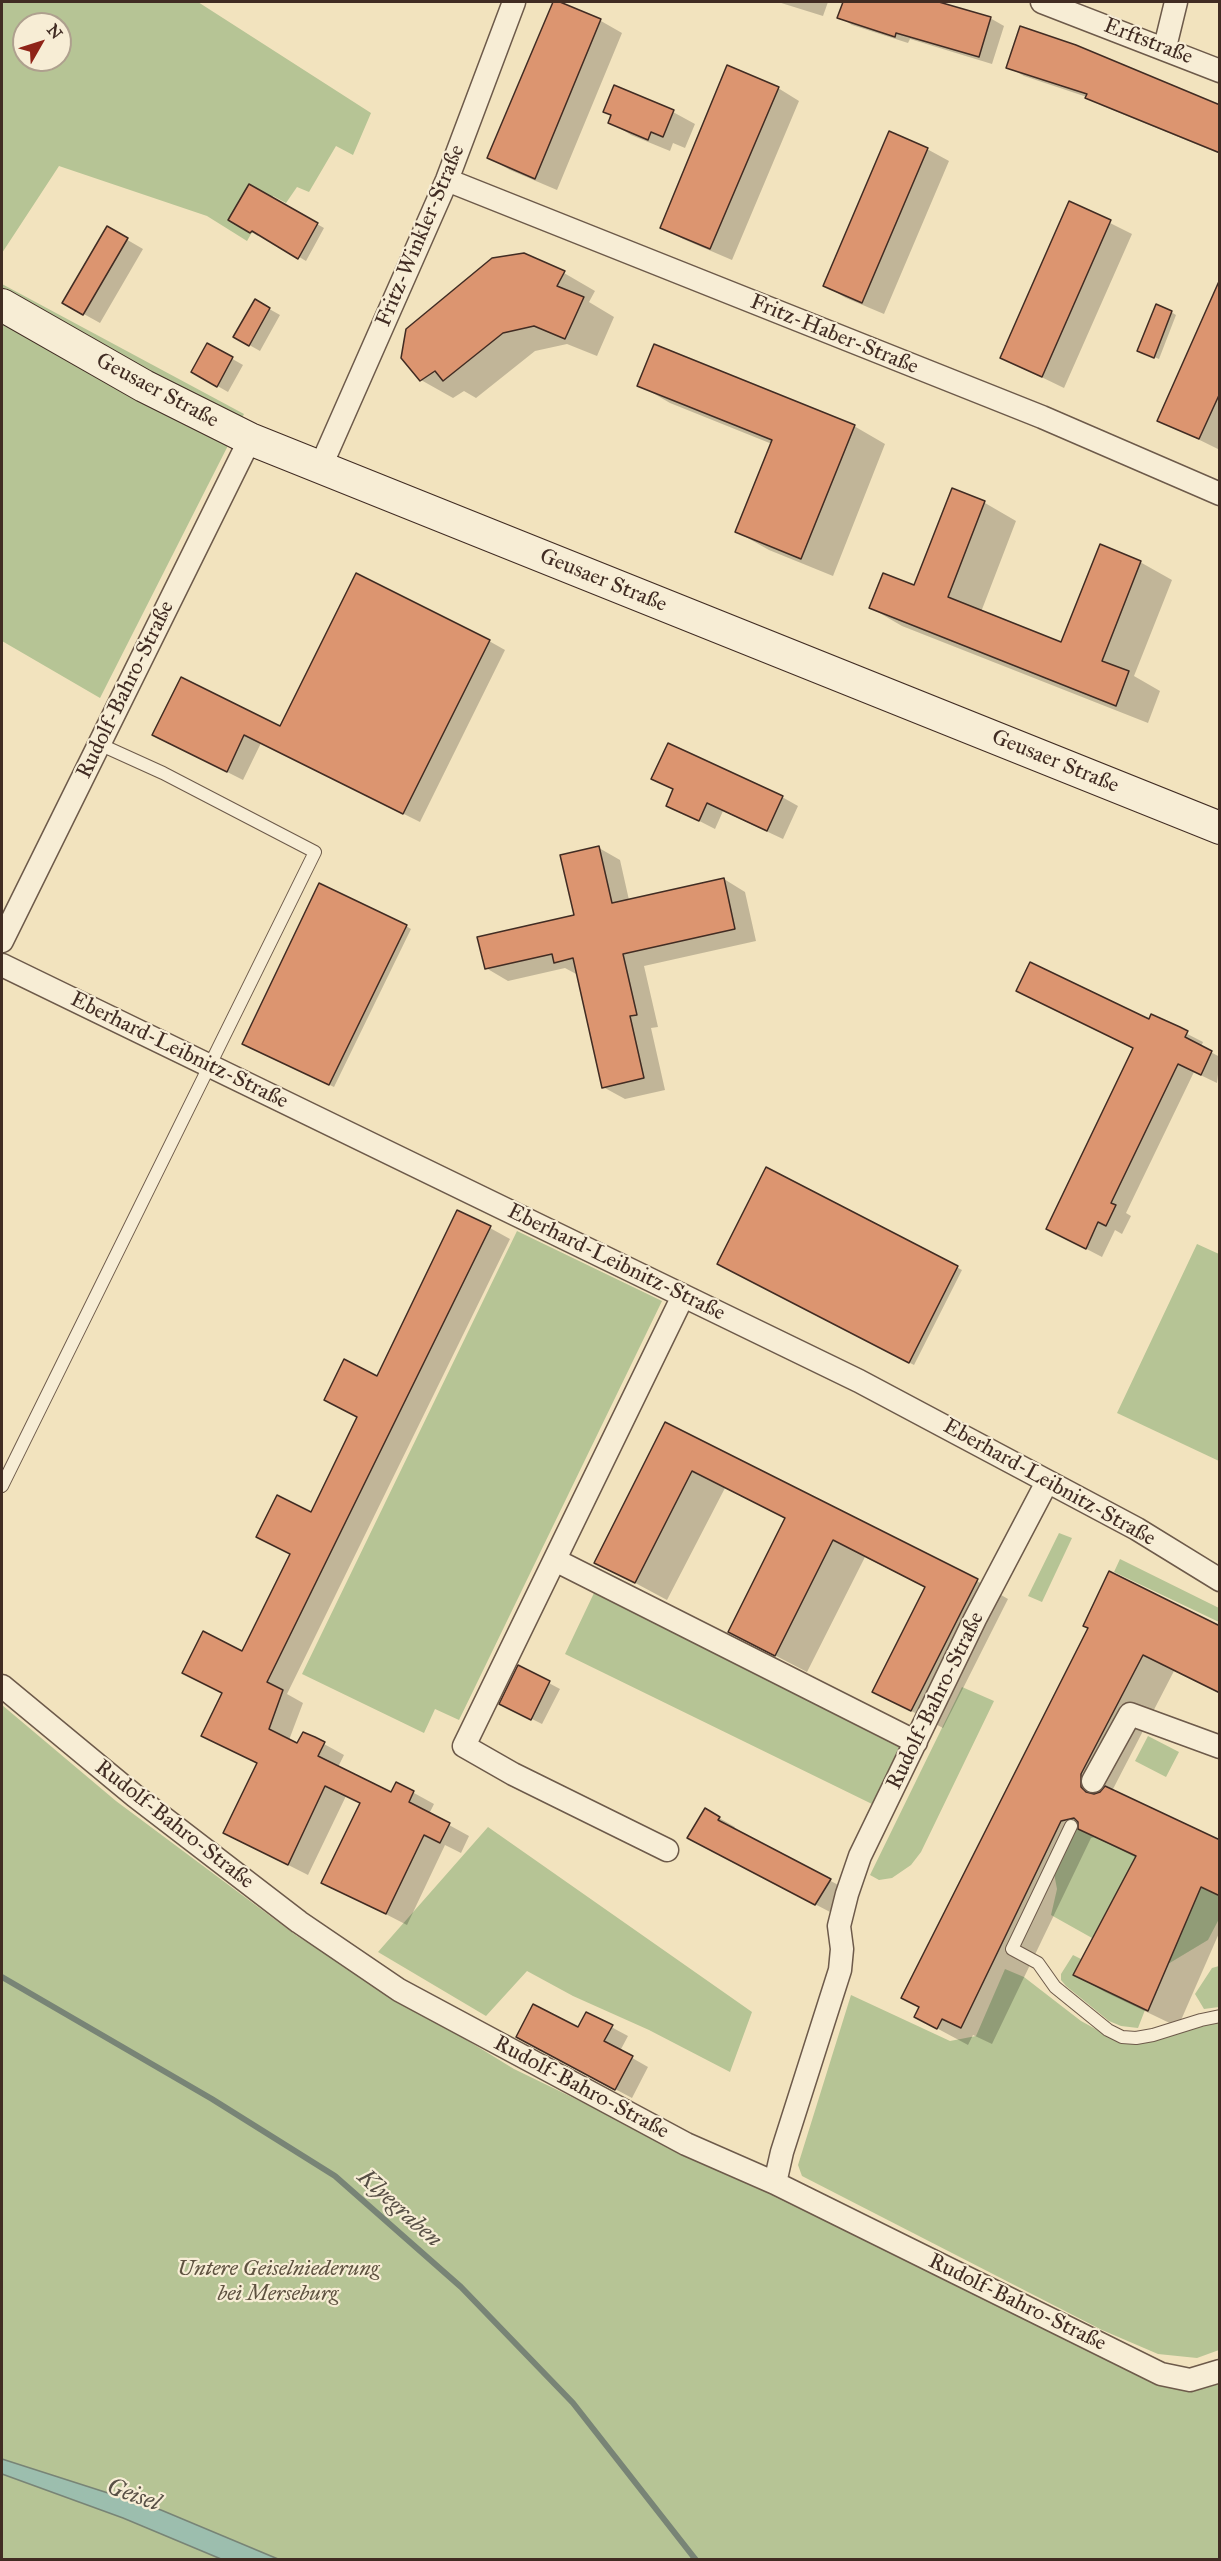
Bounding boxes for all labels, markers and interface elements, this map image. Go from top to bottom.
north arrow [12,12,72,72]
street label: Erftstraße [1100,13,1196,71]
text: N [43,20,66,43]
street label: Fritz-Winkler-Straße [371,141,471,331]
street label: Fritz-Haber-Straße [746,289,922,381]
street label: Geusaer Straße [91,348,223,434]
street label: Geusaer Straße [535,543,671,619]
street label: Rudolf-Bahro-Straße [71,597,181,783]
street label: Geusaer Straße [987,724,1123,800]
street label: Eberhard-Leibnitz-Straße [66,987,292,1115]
street label: Eberhard-Leibnitz-Straße [503,1199,729,1327]
street label: Eberhard-Leibnitz-Straße [938,1414,1160,1552]
street label: Rudolf-Bahro-Straße [881,1608,991,1794]
street label: Rudolf-Bahro-Straße [89,1755,259,1895]
street label: Rudolf-Bahro-Straße [489,2031,673,2145]
water label: Klyegraben [351,2164,447,2254]
street label: Rudolf-Bahro-Straße [924,2248,1110,2358]
park label: Untere Geiselniederung bei Merseburg [177,2257,379,2308]
water label: Geisel [102,2473,164,2519]

